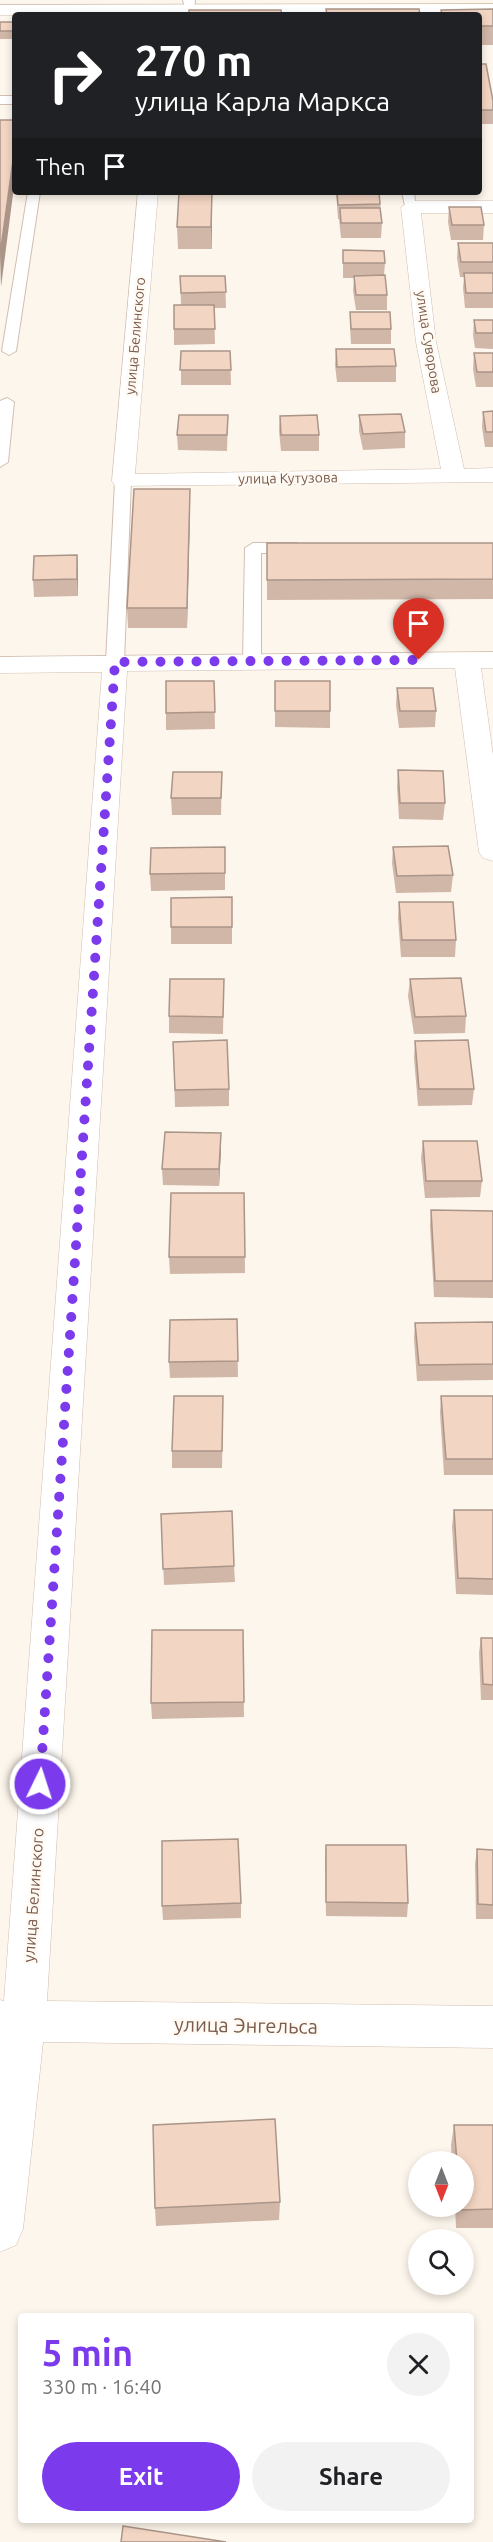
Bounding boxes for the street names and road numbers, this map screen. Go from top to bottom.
street label: улица Белинского [122,277,148,395]
street label: улица Суворова [413,289,445,395]
street label: улица Кутузова [238,469,338,487]
street label: улица Белинского [19,1827,47,1963]
street label: улица Энгельса [174,2012,318,2038]

